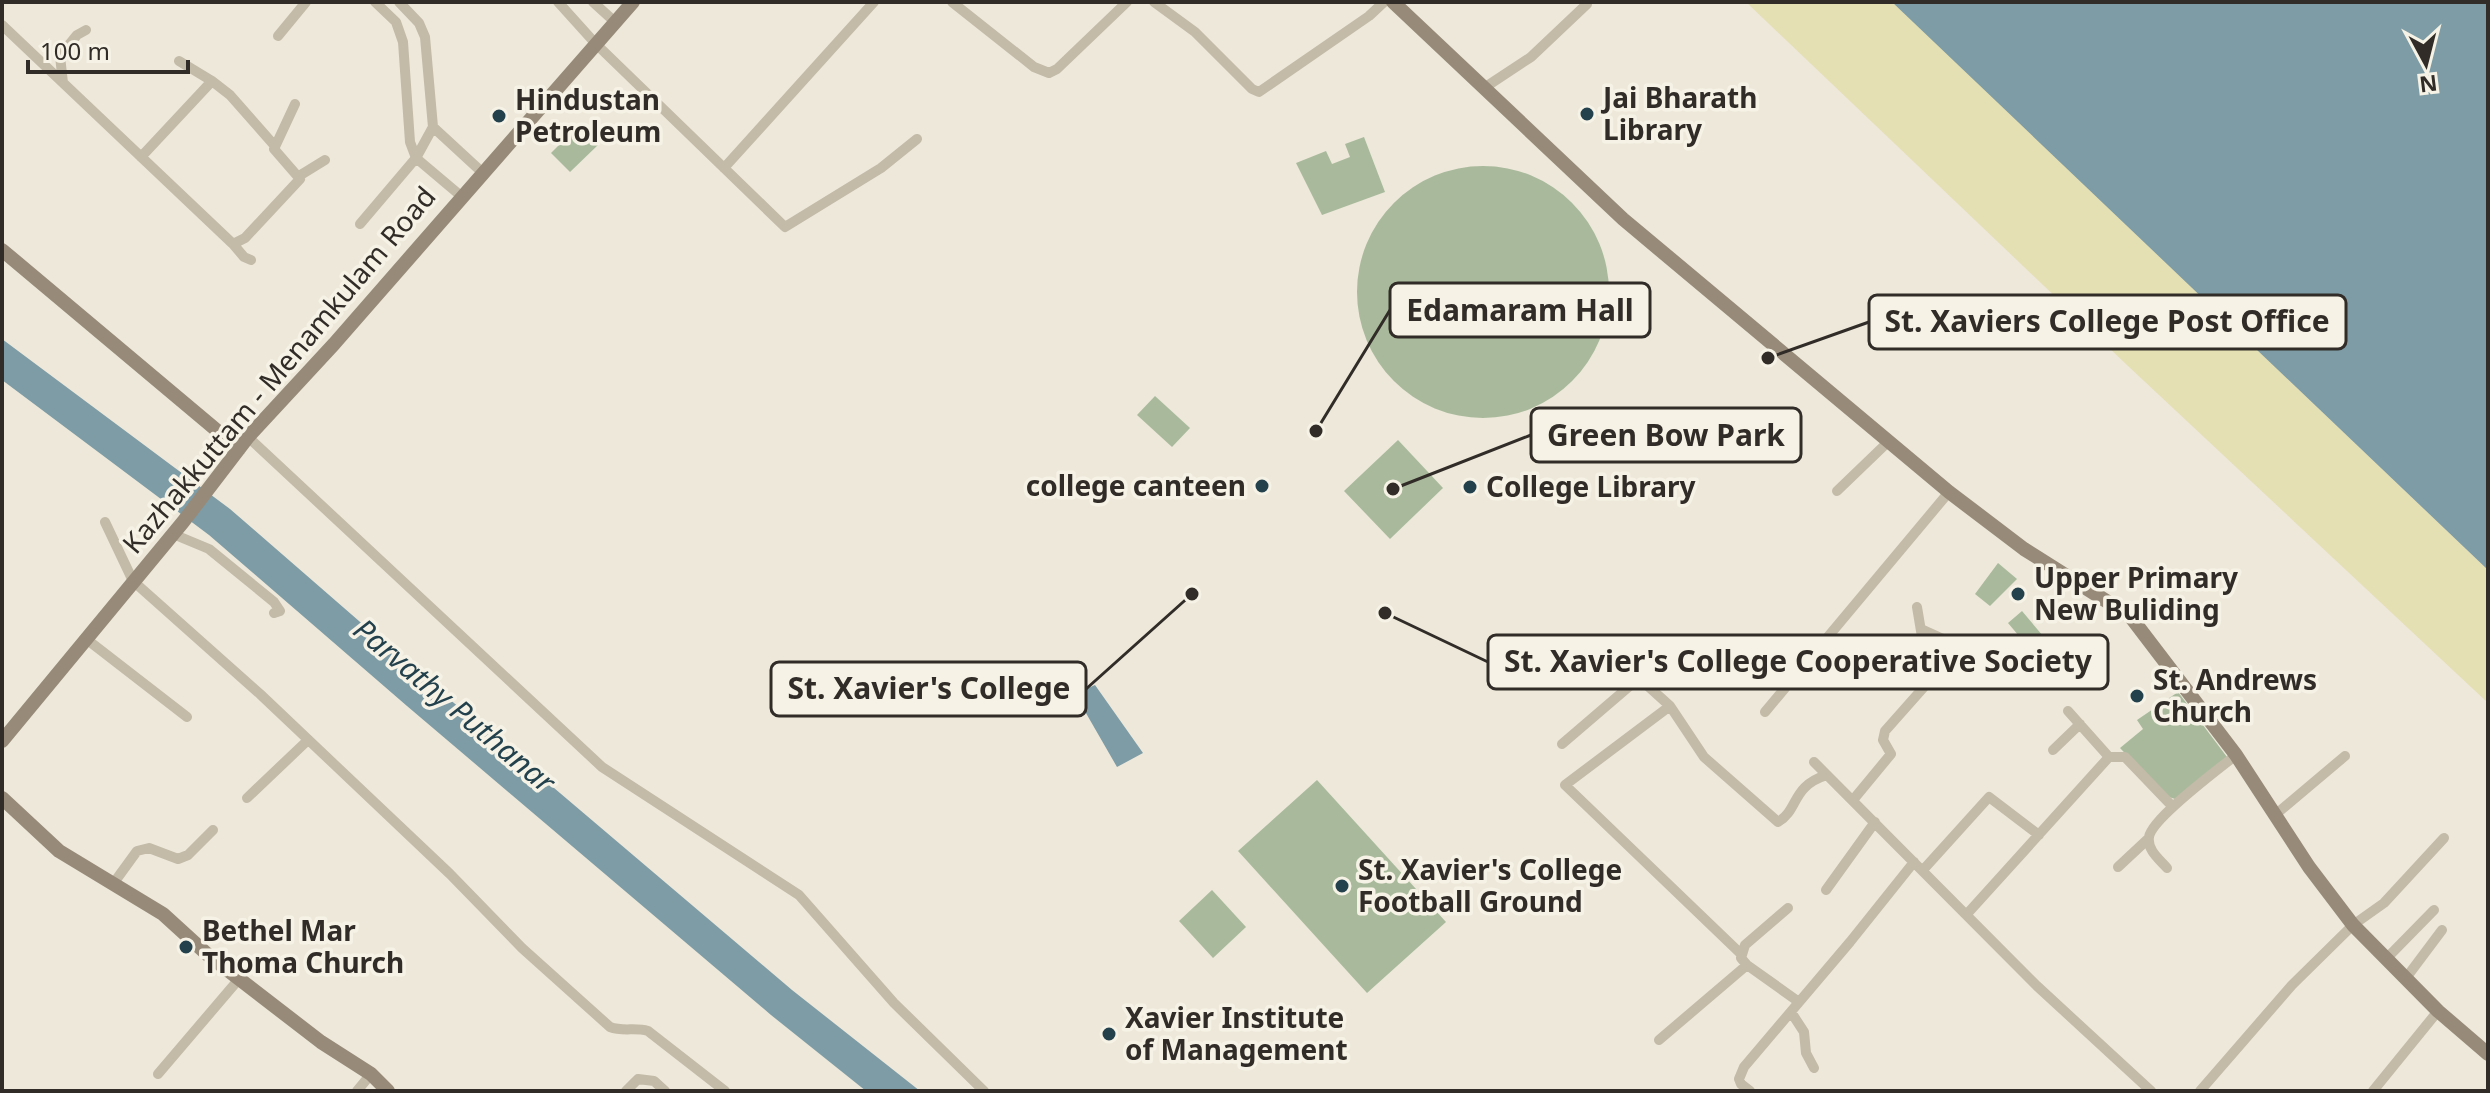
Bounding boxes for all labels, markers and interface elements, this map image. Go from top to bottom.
scale bar [28,24,188,74]
north arrow [2386,24,2466,104]
text: 100 m [40,34,110,67]
text: N [2418,69,2439,101]
place label: Jai Bharath Library [1600,78,1757,148]
place label: Hindustan Petroleum [515,80,661,150]
marker: Jai Bharath Library [1578,105,1596,123]
marker: Hindustan Petroleum [490,107,508,125]
street label: Kazhakkuttam - Menamkulam Road [113,178,443,561]
callout: Edamaram Hall [1390,283,1650,337]
text: Edamaram Hall [1406,289,1634,330]
callout: St. Xaviers College Post Office [1869,295,2346,349]
text: St. Xaviers College Post Office [1884,300,2330,341]
callout: Green Bow Park [1531,408,1801,462]
text: Green Bow Park [1547,414,1785,455]
place label: college canteen [1026,466,1246,504]
place label: College Library [1486,467,1696,505]
marker: college canteen [1253,477,1271,495]
marker: College Library [1461,478,1479,496]
place label: Upper Primary New Buliding [2034,558,2238,628]
marker: Upper Primary New Buliding [2009,585,2027,603]
water label: Parvathy Puthanar [346,608,565,802]
callout: St. Xavier's College Cooperative Society [1488,635,2108,689]
text: St. Xavier's College Cooperative Society [1504,640,2093,681]
place label: St. Andrews Church [2153,660,2317,730]
callout: St. Xavier's College [771,662,1086,716]
text: St. Xavier's College [787,667,1071,708]
marker: St. Andrews Church [2128,687,2146,705]
place label: St. Xavier's College Football Ground [1358,850,1622,920]
marker: St. Xavier's College Football Ground [1333,877,1351,895]
place label: Bethel Mar Thoma Church [202,911,404,981]
marker: Bethel Mar Thoma Church [177,938,195,956]
place label: Xavier Institute of Management [1125,998,1348,1068]
marker: Xavier Institute of Management [1100,1025,1118,1043]

